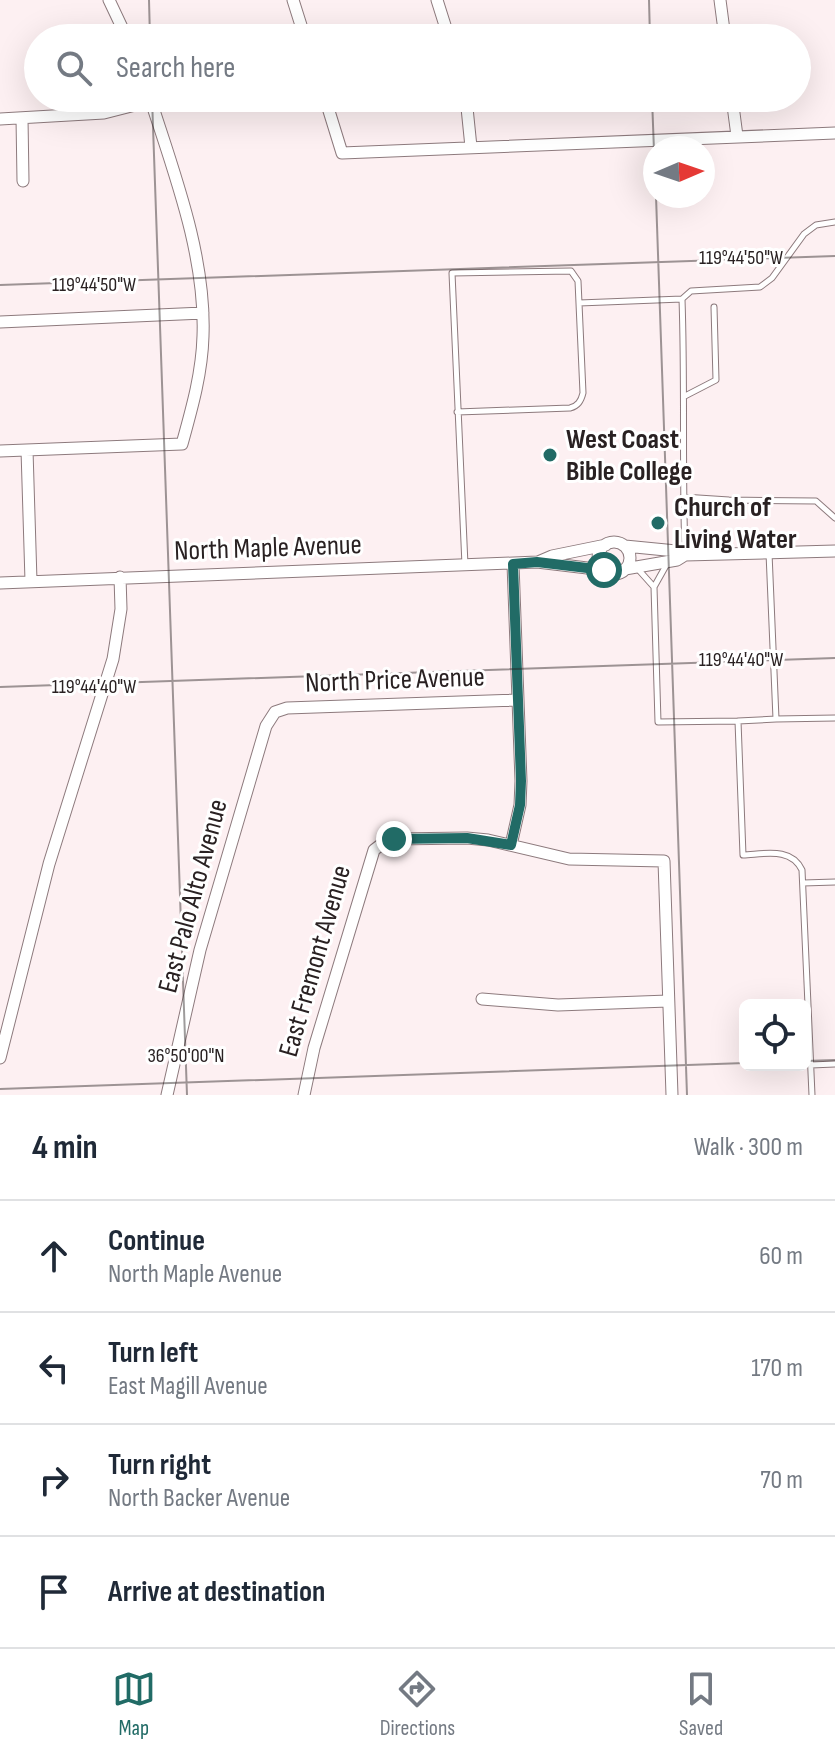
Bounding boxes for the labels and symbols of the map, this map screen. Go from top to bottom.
north arrow [643,136,715,208]
text: 119°44'50"W [699,246,783,270]
text: 119°44'50"W [52,273,136,297]
place label: West Coast Bible College [566,423,692,488]
marker: West Coast Bible College [541,446,559,464]
place label: Church of Living Water [674,491,797,556]
marker: Church of Living Water [649,514,667,532]
street label: North Maple Avenue [174,528,362,568]
route start [586,552,622,588]
text: 119°44'40"W [699,648,783,672]
street label: North Price Avenue [305,660,485,700]
text: 119°44'40"W [52,675,136,699]
street label: East Palo Alto Avenue [151,796,235,996]
route end [376,821,412,857]
street label: East Fremont Avenue [272,861,358,1061]
text: 36°50'00"N [147,1044,225,1068]

